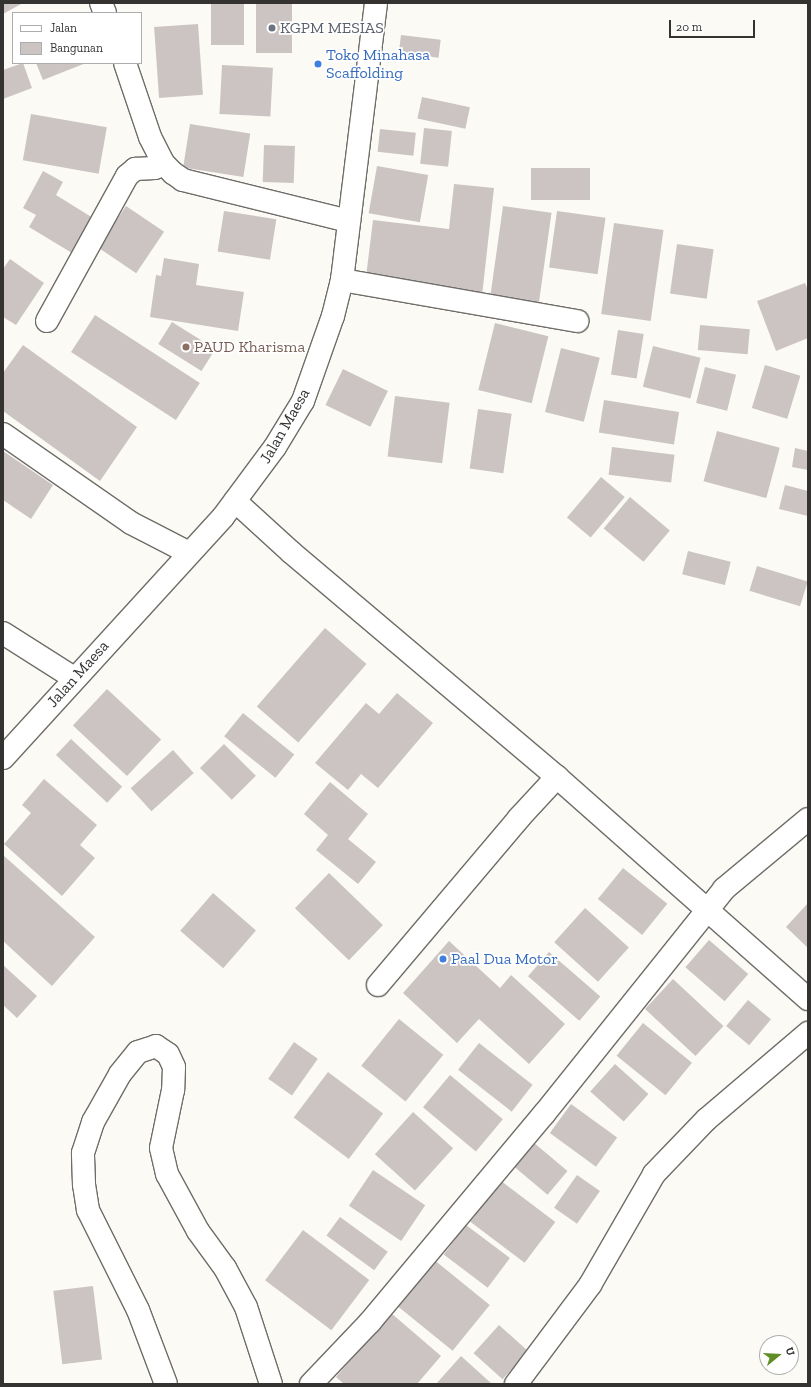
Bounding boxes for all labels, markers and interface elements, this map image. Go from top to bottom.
legend [12,12,142,64]
scale bar [671,12,757,38]
place label: KGPM MESIAS [280,18,384,38]
text: 20 m [676,20,702,34]
text: Jalan [50,21,77,35]
marker: KGPM MESIAS [267,23,277,33]
text: Bangunan [50,41,103,55]
place label: Toko Minahasa Scaffolding [326,45,430,83]
marker: Toko Minahasa Scaffolding [313,59,323,69]
place label: PAUD Kharisma [194,337,305,357]
marker: PAUD Kharisma [181,342,191,352]
street label: Jalan Maesa [256,385,314,467]
street label: Jalan Maesa [43,637,113,711]
place label: Paal Dua Motor [451,949,558,969]
marker: Paal Dua Motor [438,954,448,964]
north arrow [759,1335,799,1375]
text: U [783,1346,797,1357]

